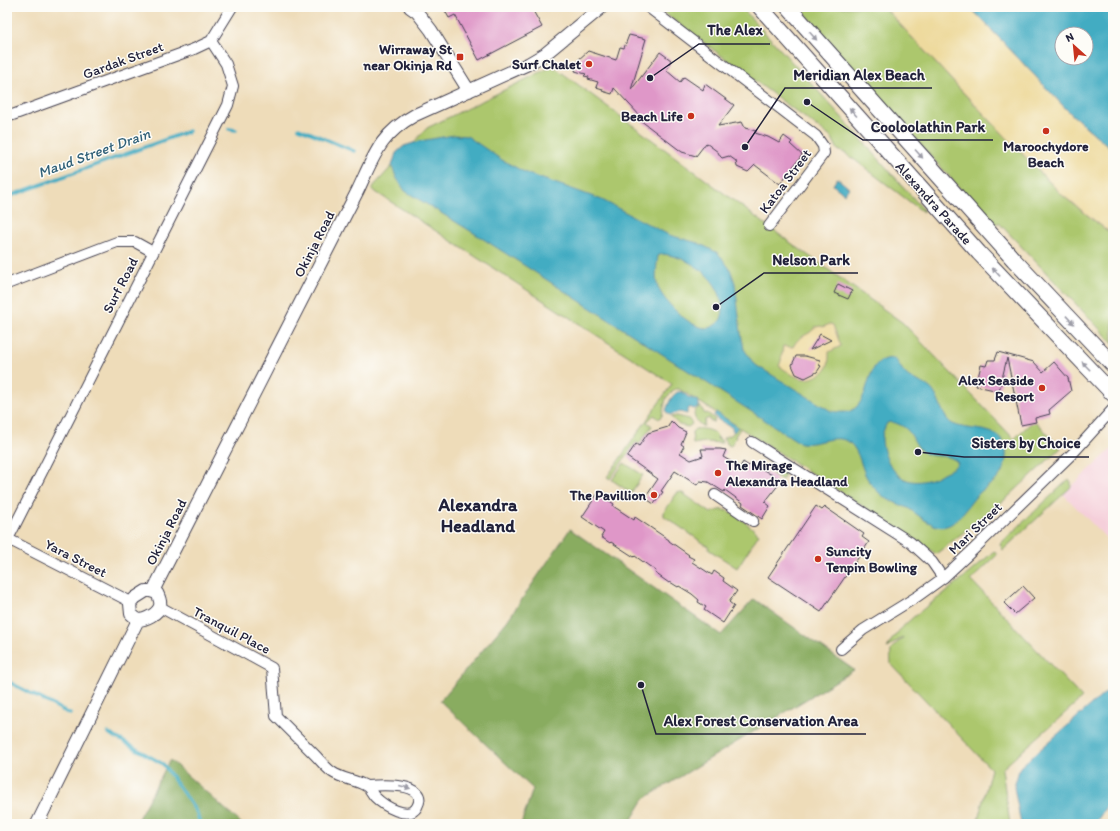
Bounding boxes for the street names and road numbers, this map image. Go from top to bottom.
street label: Gardak Street [81,38,166,83]
street label: Katoa Street [756,146,815,217]
street label: Alexandra Parade [892,158,976,249]
street label: Okinja Road [290,208,339,280]
street label: Surf Road [99,254,142,316]
street label: Okinja Road [142,496,191,568]
street label: Mari Street [945,499,1006,558]
street label: Yara Street [42,536,110,581]
street label: Tranquil Place [190,603,274,658]

